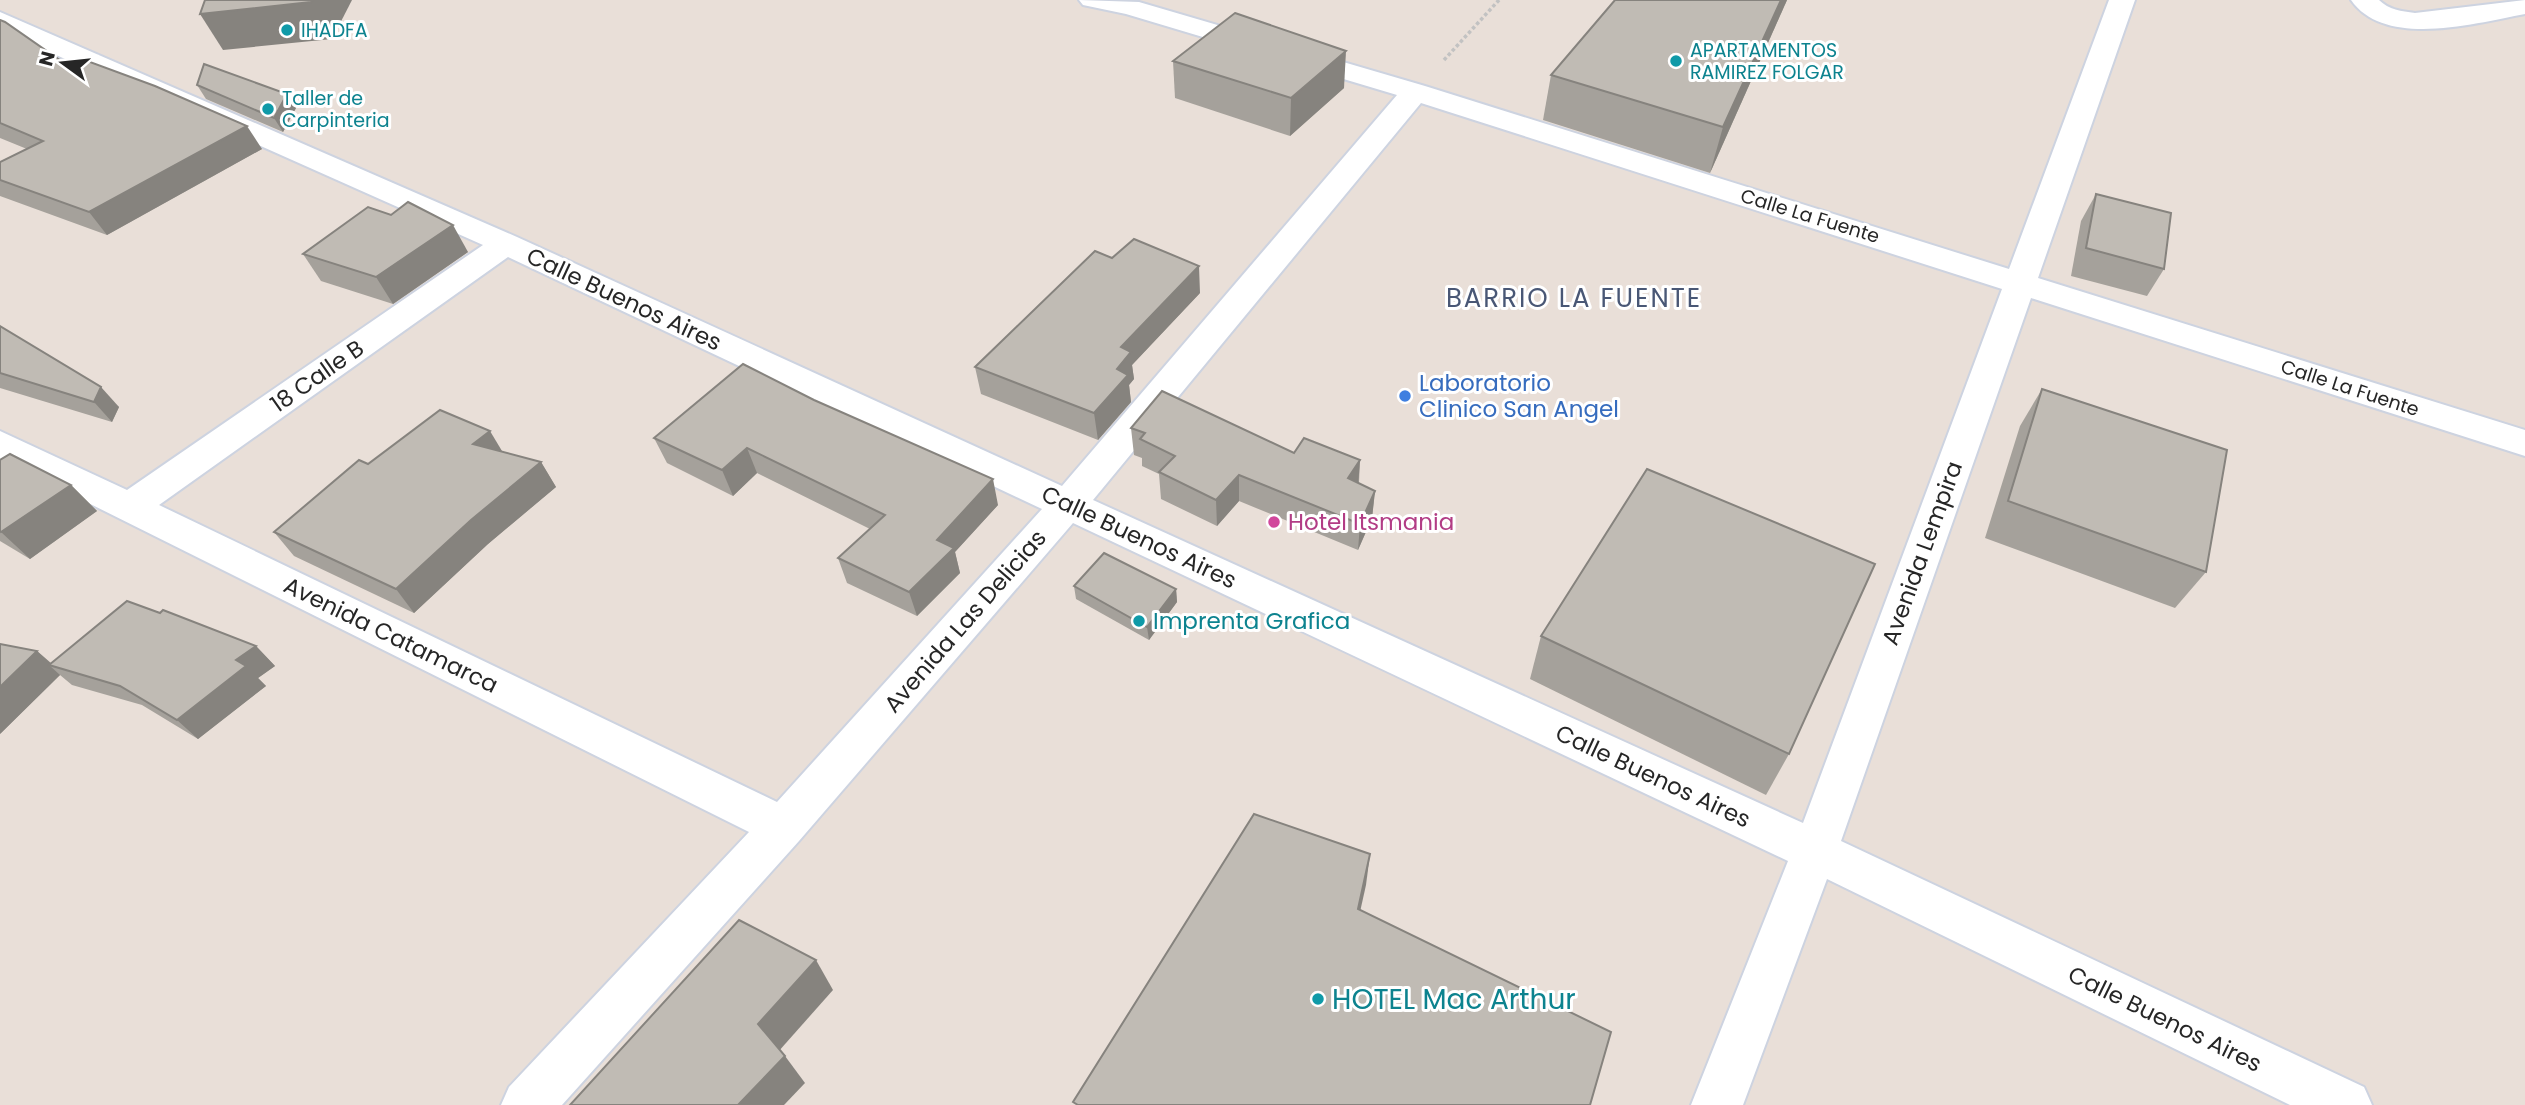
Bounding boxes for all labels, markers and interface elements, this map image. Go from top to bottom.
place label: IHADFA [301,17,368,44]
marker: IHADFA [279,22,295,38]
north arrow [28,28,98,98]
place label: APARTAMENTOS RAMIREZ FOLGAR [1690,37,1844,86]
text: N [32,48,62,69]
marker: APARTAMENTOS RAMIREZ FOLGAR [1668,53,1684,69]
place label: Taller de Carpinteria [282,85,390,134]
marker: Taller de Carpinteria [260,101,276,117]
street label: Calle La Fuente [1737,182,1883,250]
street label: Calle Buenos Aires [521,240,727,358]
district label: BARRIO LA FUENTE [1446,280,1702,316]
street label: 18 Calle B [264,332,370,420]
street label: Calle La Fuente [2277,353,2423,423]
place label: Laboratorio Clinico San Angel [1419,367,1619,425]
marker: Laboratorio Clinico San Angel [1397,388,1413,404]
street label: Avenida Lempira [1874,457,1970,649]
street label: Calle Buenos Aires [1036,478,1242,596]
place label: Hotel Itsmania [1288,506,1454,538]
marker: Hotel Itsmania [1266,514,1282,530]
street label: Avenida Las Delicias [877,523,1053,719]
street label: Avenida Catamarca [278,569,504,701]
place label: Imprenta Grafica [1153,605,1350,637]
marker: Imprenta Grafica [1131,613,1147,629]
street label: Calle Buenos Aires [1550,717,1756,835]
street label: Calle Buenos Aires [2063,958,2267,1080]
place label: HOTEL Mac Arthur [1332,980,1576,1019]
marker: HOTEL Mac Arthur [1310,991,1326,1007]

